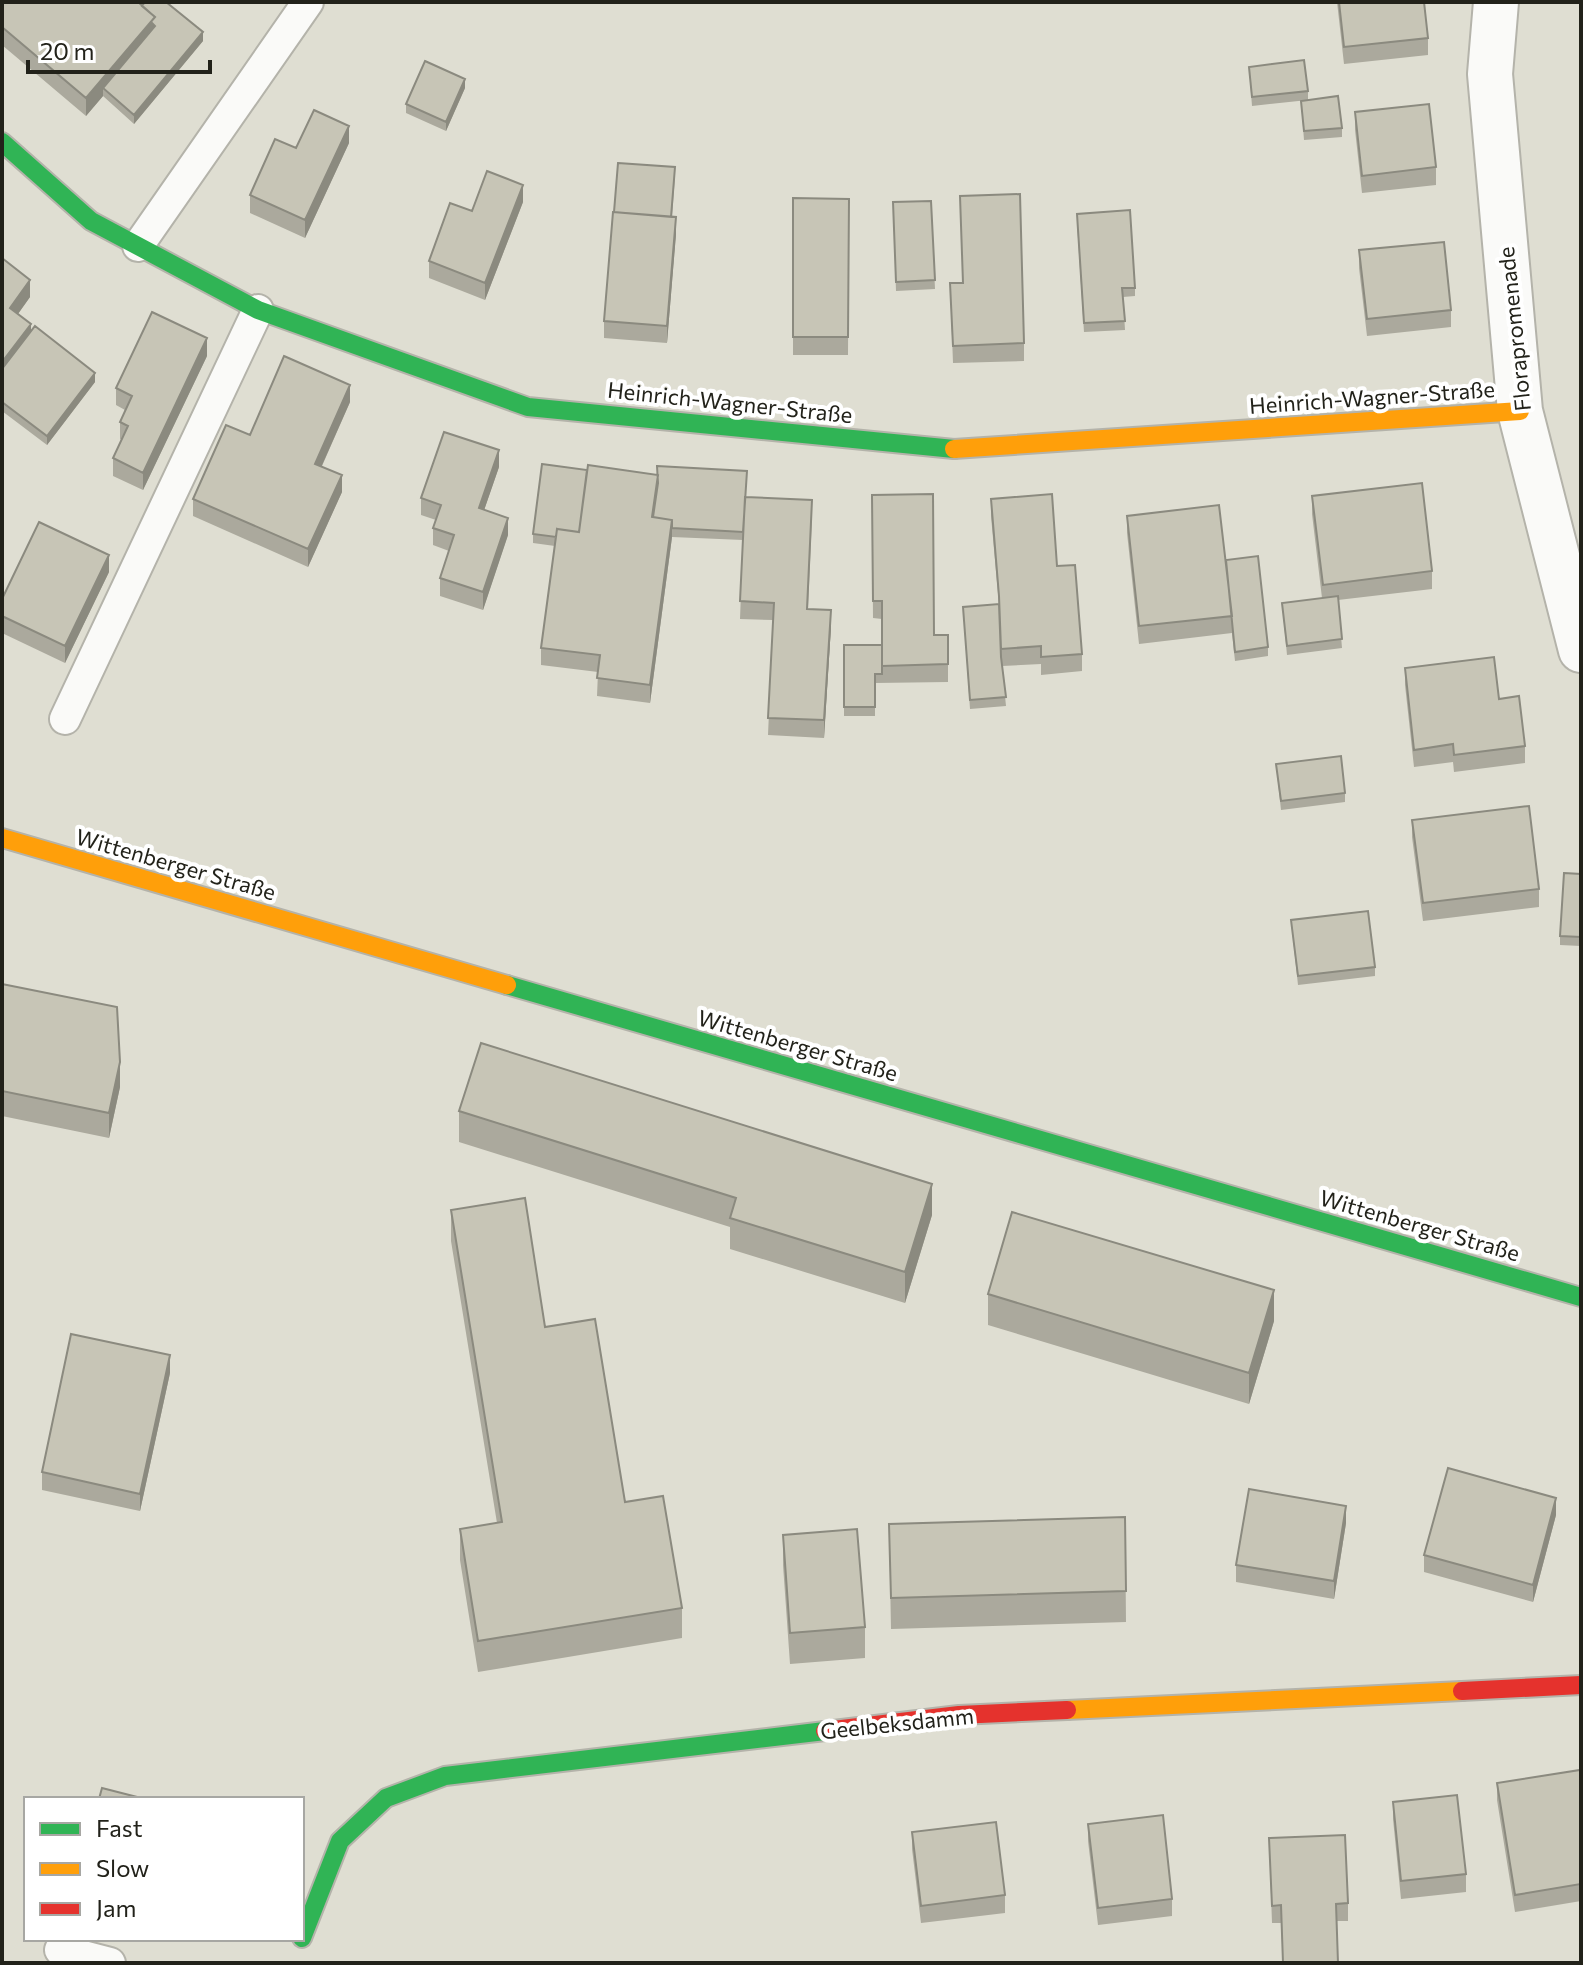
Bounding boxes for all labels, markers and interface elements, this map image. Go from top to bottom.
scale bar [28,24,210,74]
text: 20 m [40,36,94,65]
street label: Florapromenade [1492,245,1536,413]
street label: Heinrich-Wagner-Straße [1248,375,1496,419]
street label: Heinrich-Wagner-Straße [606,376,854,428]
street label: Wittenberger Straße [73,823,279,905]
street label: Wittenberger Straße [695,1004,901,1086]
street label: Wittenberger Straße [1317,1184,1523,1266]
street label: Geelbeksdamm [819,1702,975,1744]
legend [24,1797,304,1941]
text: Fast [96,1813,143,1842]
text: Slow [96,1853,149,1882]
text: Jam [96,1893,136,1922]

